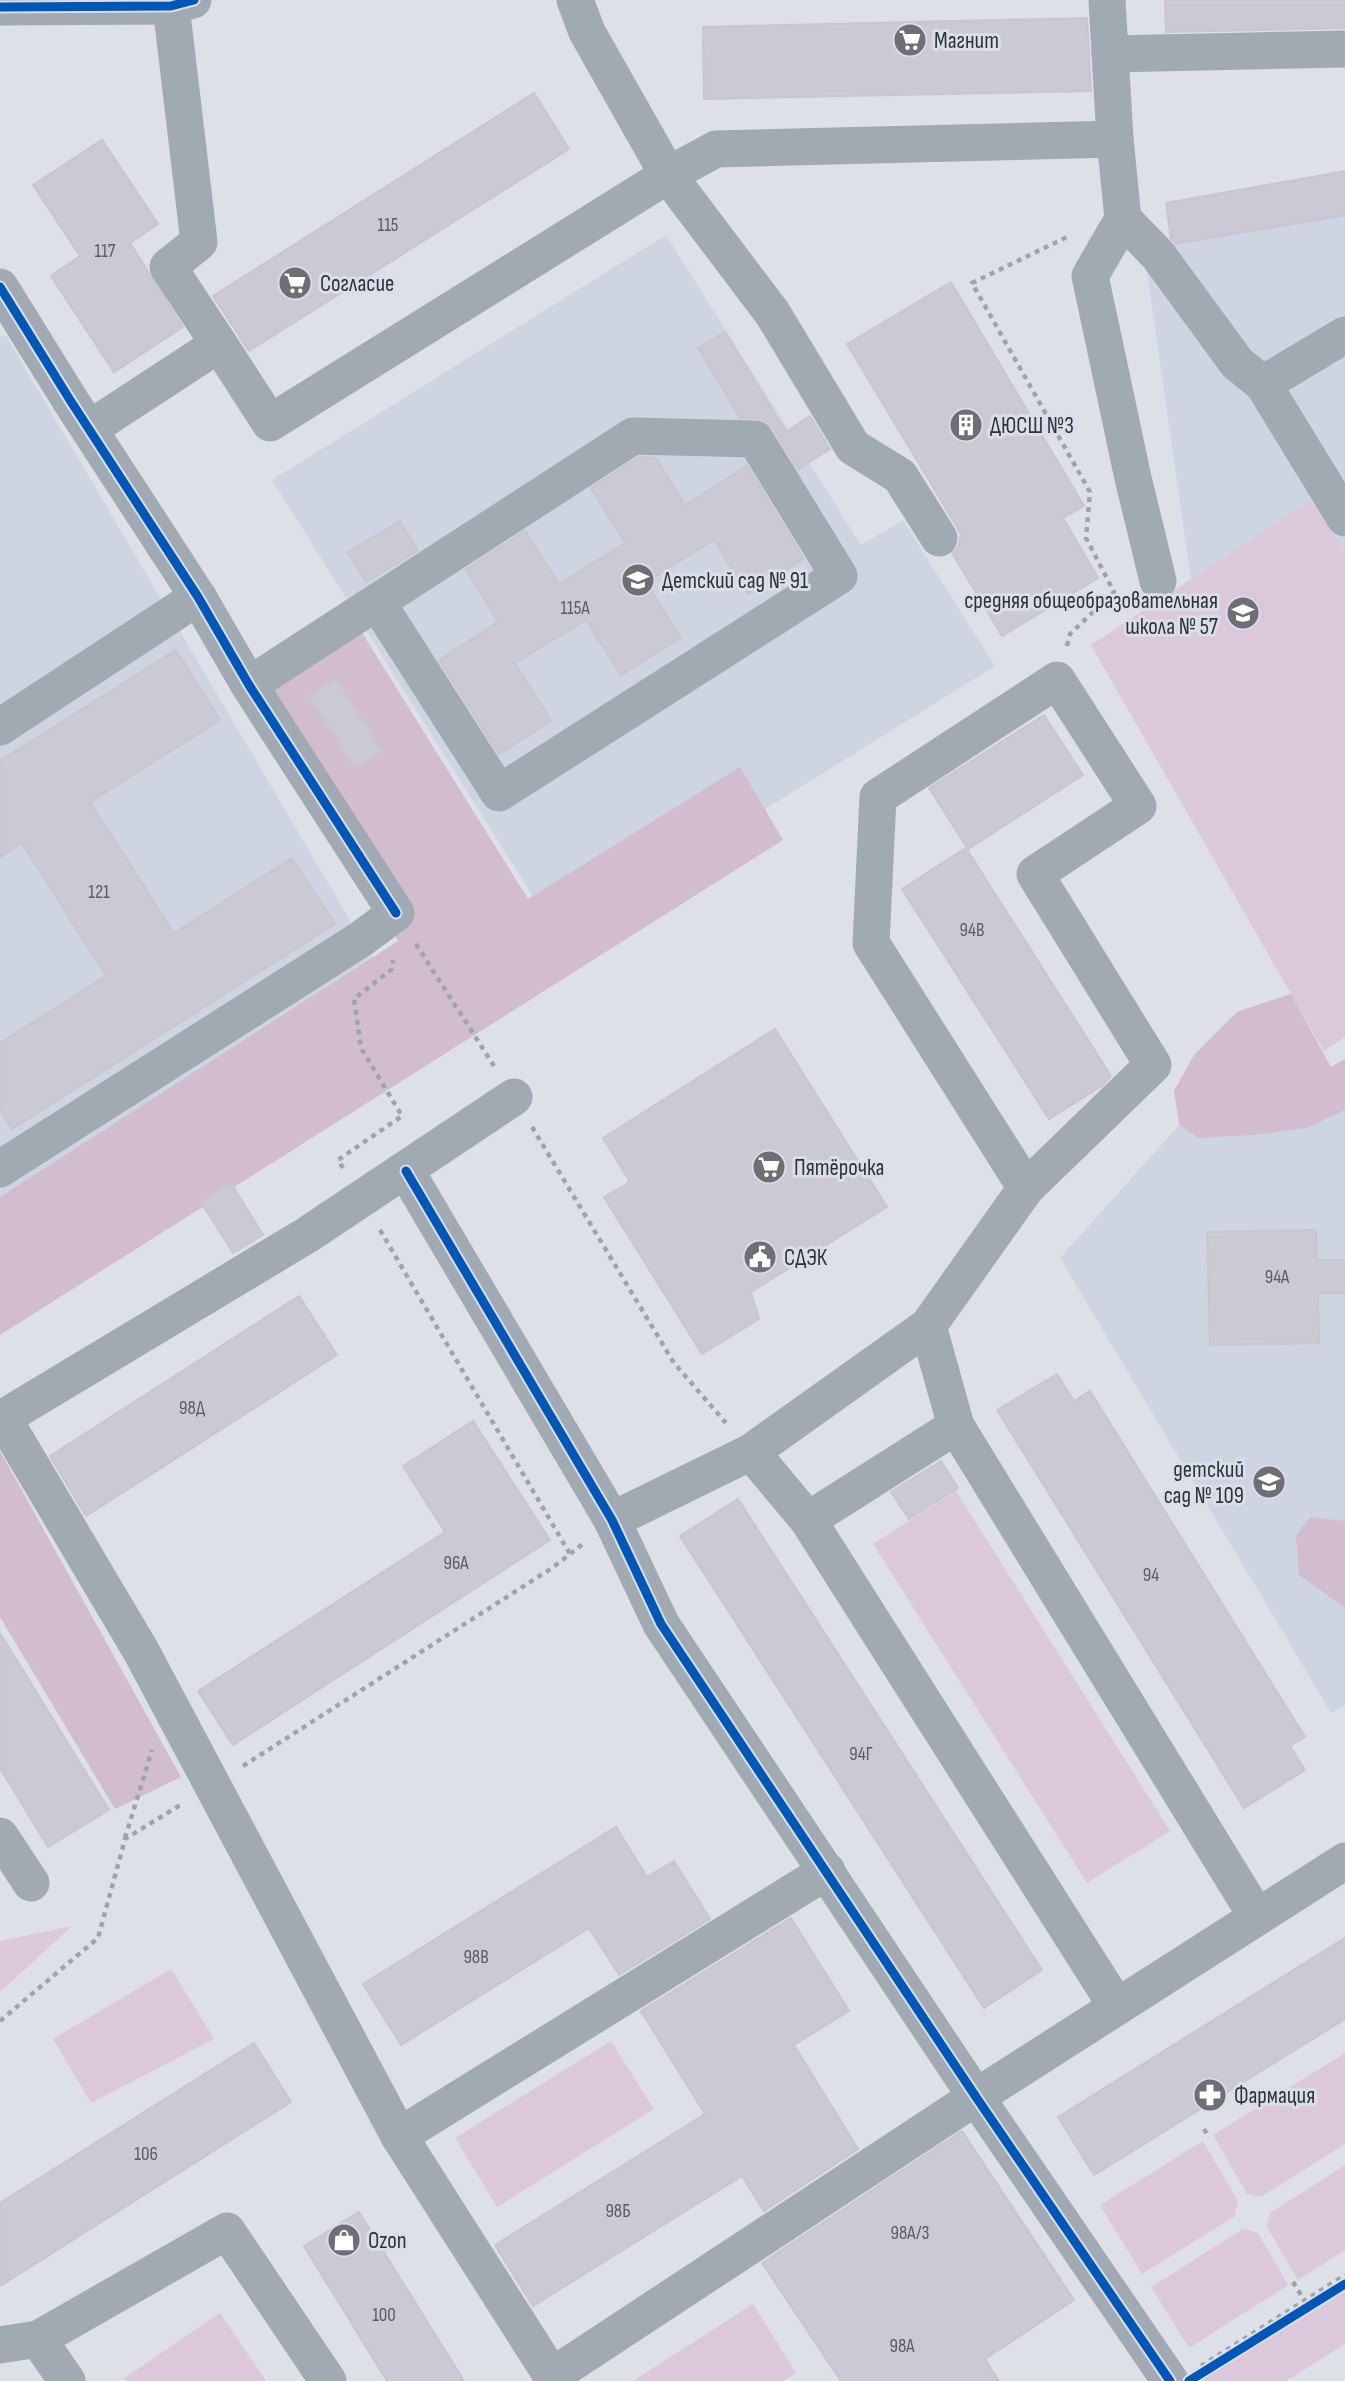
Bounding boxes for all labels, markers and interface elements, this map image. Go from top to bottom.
supermarket icon: Магнит [891,21,929,59]
place label: Магнит [934,27,999,55]
house number: 115 [378,214,398,237]
house number: 117 [95,240,116,263]
supermarket icon: Согласие [276,264,314,302]
place label: Согласие [320,270,394,298]
building icon: ДЮСШ №3 [947,406,985,444]
place label: ДЮСШ №3 [990,412,1074,440]
school or university icon: Детский сад № 91 [619,561,657,599]
place label: Детский сад № 91 [662,567,808,595]
place label: средняя общеобразовательная школа № 57 [964,587,1218,641]
school or university icon: средняя общеобразовательная школа № 57 [1224,594,1262,632]
house number: 115А [560,597,590,620]
house number: 121 [88,881,110,904]
house number: 94В [960,919,984,942]
supermarket icon: Пятёрочка [750,1148,788,1186]
place label: Пятёрочка [794,1154,884,1182]
public building icon: СДЭК [741,1238,779,1276]
place label: СДЭК [784,1244,828,1272]
house number: 94А [1265,1266,1290,1289]
house number: 98Д [179,1397,205,1420]
place label: детский сад № 109 [1164,1456,1244,1510]
school or university icon: детский сад № 109 [1250,1463,1288,1501]
house number: 96А [444,1552,469,1575]
house number: 94 [1143,1564,1159,1587]
house number: 94Г [849,1743,873,1766]
house number: 98В [463,1946,489,1969]
pharmacy icon: Фармация [1191,2076,1229,2114]
place label: Фармация [1234,2082,1315,2110]
house number: 106 [134,2143,158,2166]
house number: 98Б [605,2200,631,2223]
shop icon: Ozon [325,2221,363,2259]
house number: 98А/3 [891,2222,930,2245]
place label: Ozon [368,2227,407,2255]
house number: 100 [372,2304,396,2327]
house number: 98А [890,2335,915,2358]

